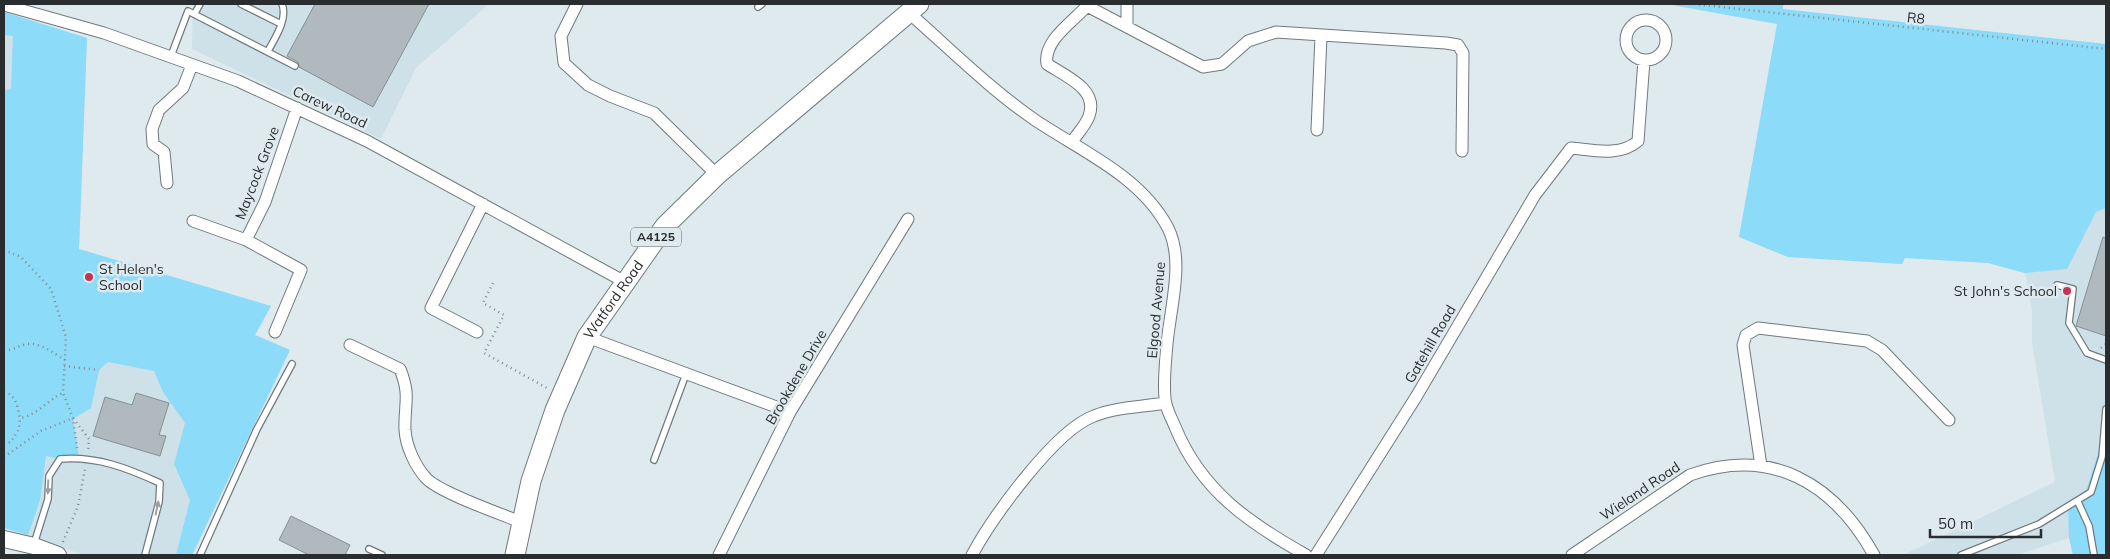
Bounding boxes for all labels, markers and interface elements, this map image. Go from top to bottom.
street label: R8 [1906,8,1926,28]
street label: Carew Road [290,82,370,132]
street label: Maycock Grove [231,124,283,222]
road number: A4125 [631,228,681,246]
street label: Watford Road [579,257,647,342]
place label: St Helen's School [99,260,164,294]
street label: Elgood Avenue [1143,261,1169,359]
marker: St Helen's School [83,271,95,283]
place label: St John's School [1954,282,2057,300]
marker: St John's School [2061,285,2073,297]
street label: Gatehill Road [1400,302,1460,386]
street label: Brookdene Drive [761,326,831,428]
street label: Wieland Road [1596,458,1684,524]
one-way arrow [44,479,52,495]
one-way arrow [154,500,162,516]
scale bar [1930,506,2041,538]
text: 50 m [1938,514,1973,533]

